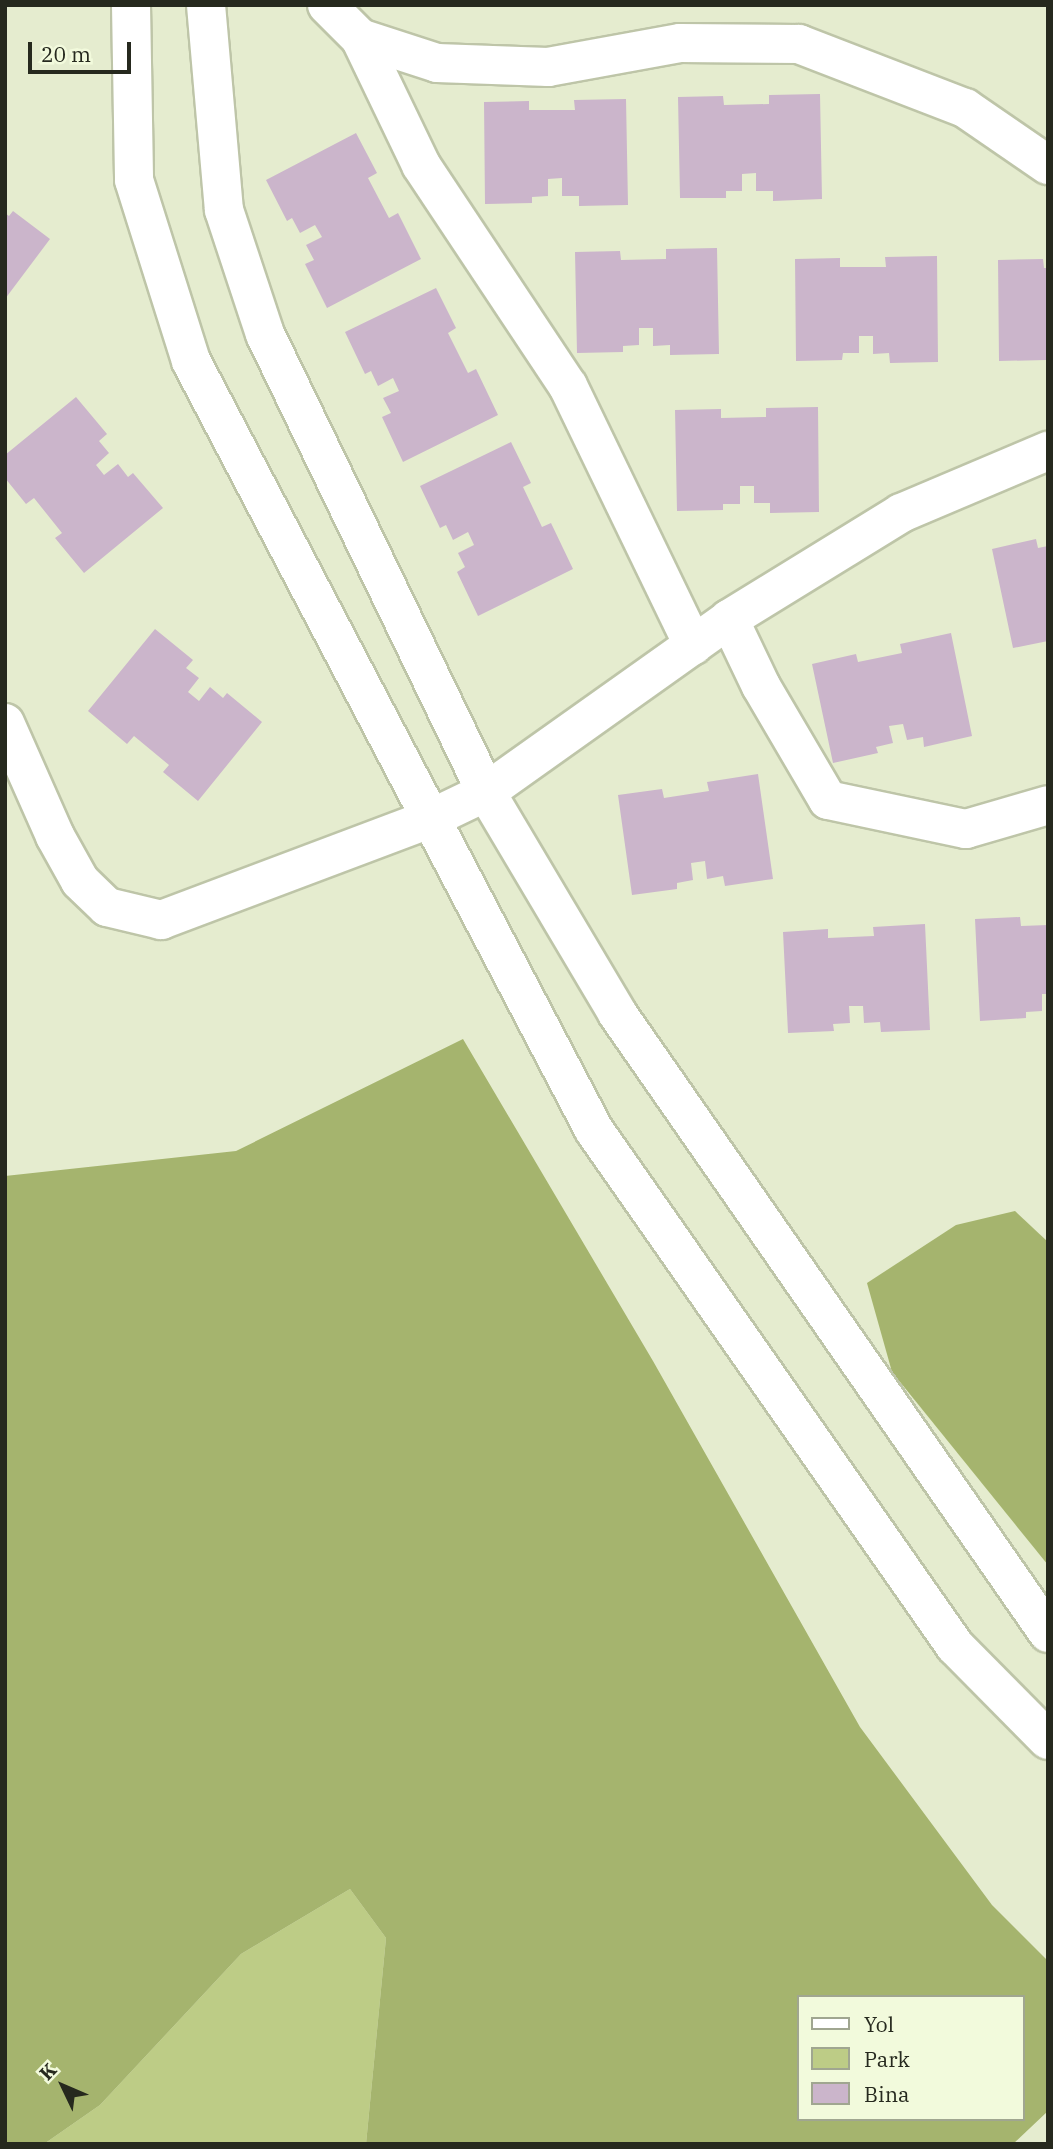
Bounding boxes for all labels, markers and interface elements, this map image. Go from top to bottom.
scale bar [32,28,135,72]
text: 20 m [41,40,91,68]
legend [797,1995,1025,2121]
text: Yol [864,2010,894,2038]
text: Park [864,2045,910,2073]
north arrow [28,2051,98,2121]
text: K [34,2058,62,2085]
text: Bina [864,2080,910,2108]

